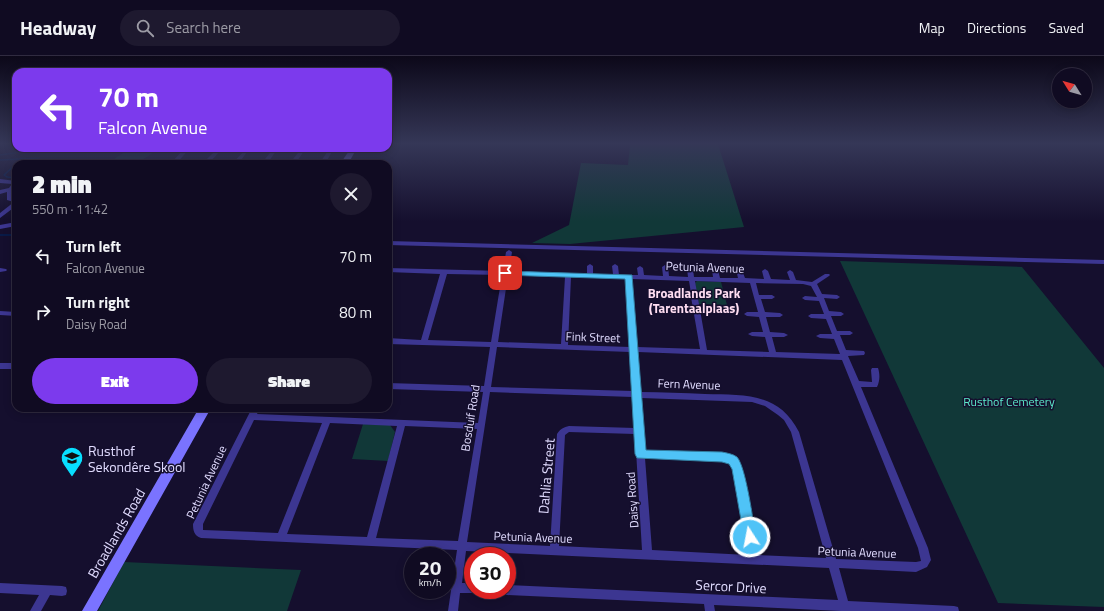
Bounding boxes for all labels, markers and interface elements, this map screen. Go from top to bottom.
search box [120,10,400,46]
text: Headway [20,13,96,42]
text: Search here [166,16,241,39]
icon: search [134,17,156,39]
text: Map [919,17,945,38]
text: Directions [967,17,1026,38]
text: Saved [1048,17,1084,38]
north arrow [1052,68,1092,108]
map controls [1052,68,1092,108]
text: 70 m [98,75,159,118]
icon: left [32,84,84,136]
text: Falcon Avenue [98,114,207,141]
text: 2 min [32,166,92,202]
button: close [330,173,372,215]
text: 550 m · 11:42 [32,199,108,219]
text: Turn left [66,235,121,258]
icon: left [32,245,54,267]
text: 70 m [339,245,372,268]
pin [488,256,522,290]
street label: Petunia Avenue [665,256,745,278]
text: Falcon Avenue [66,258,145,278]
icon: arrive [494,262,516,284]
district label: Broadlands Park (Tarentaalplaas) [648,283,741,318]
text: Turn right [66,291,130,314]
icon: right [32,301,54,323]
text: 80 m [339,301,372,324]
text: Daisy Road [66,314,127,334]
street label: Fink Street [565,327,621,347]
button: Exit [32,358,198,404]
button: Share [206,358,372,404]
street label: Fern Avenue [657,373,721,395]
street label: Bosduif Road [455,383,485,453]
park label: Rusthof Cemetery [963,392,1055,411]
street label: Dahlia Street [532,437,560,515]
place label: Rusthof Sekondêre Skool [88,440,186,477]
street label: Petunia Avenue [181,442,231,522]
school or university icon: Rusthof Sekondêre Skool [59,445,85,478]
street label: Daisy Road [621,471,643,529]
street label: Broadlands Road [82,484,150,582]
position arrow [729,516,771,558]
street label: Petunia Avenue [493,526,573,548]
street label: Petunia Avenue [817,541,897,563]
speed limit sign: 30 [464,547,516,599]
text: 20 [419,552,441,583]
street label: Sercor Drive [695,574,767,598]
text: km/h [419,575,441,590]

